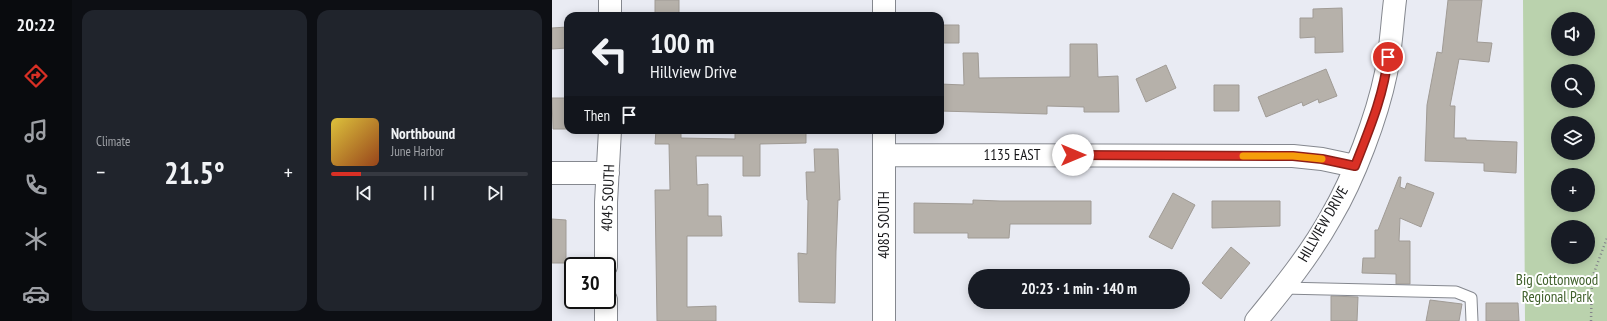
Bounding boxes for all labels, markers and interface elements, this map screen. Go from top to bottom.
map controls [1551,12,1595,264]
button: sound [1551,12,1595,56]
text: 20:22 [17,13,55,36]
text: 100 m [650,24,714,61]
icon: left [584,28,636,80]
pin [1371,40,1405,74]
icon: arrive [1377,46,1399,68]
text: Hillview Drive [650,60,737,83]
icon: directions [22,62,50,90]
button: search [1551,64,1595,108]
icon: arrive [618,104,640,126]
text: Then [584,106,610,125]
button: layers [1551,116,1595,160]
icon: music [22,117,50,145]
text: Northbound [391,124,455,143]
text: Climate [96,133,130,150]
position arrow [1052,134,1094,176]
text: June Harbor [391,143,444,160]
street label: 1135 EAST [984,145,1041,164]
text: 21.5° [164,153,225,192]
text: − [96,158,105,186]
text: + [284,158,293,186]
street label: 4045 SOUTH [597,164,618,232]
button: + [1551,168,1595,212]
icon: phone [22,171,50,199]
icon: previous [353,182,375,204]
icon: pause [418,182,440,204]
icon: next [484,182,506,204]
street label: HILLVIEW DRIVE [1293,182,1352,265]
street label: 4085 SOUTH [874,191,893,259]
button: − [1551,220,1595,264]
icon: climate [22,225,50,253]
speed limit sign: 30 [564,257,616,309]
park label: Big Cottonwood Regional Park [1516,270,1598,306]
text: 20:23 · 1 min · 140 m [1021,279,1137,298]
icon: car [22,280,50,308]

